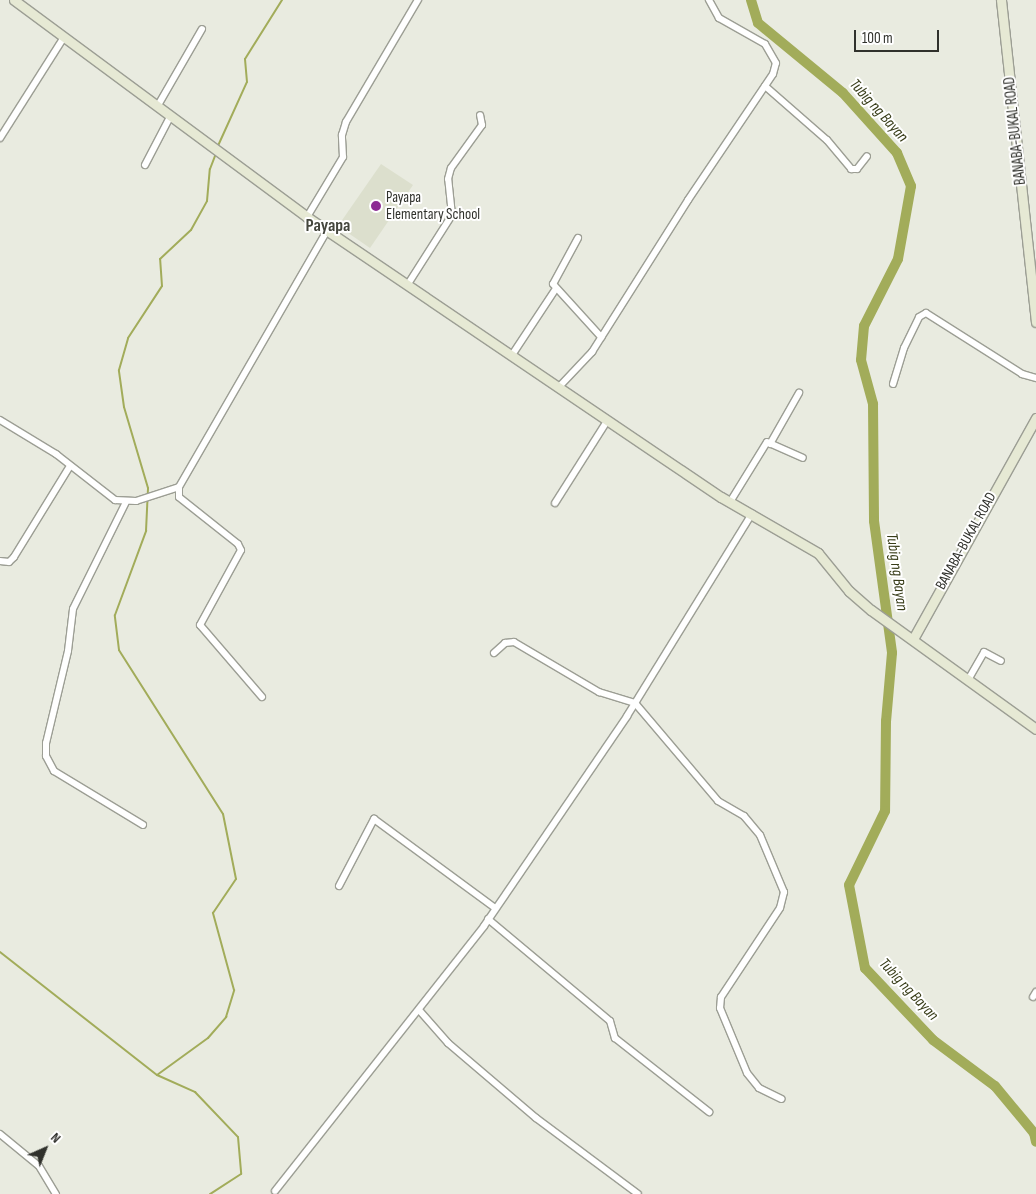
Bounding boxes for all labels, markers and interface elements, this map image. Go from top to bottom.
scale bar [856,20,941,52]
text: 100 m [862,29,893,48]
water label: Tubig ng Bayan [845,75,911,147]
street label: BANABA-BUKAL ROAD [1000,76,1030,186]
place label: Payapa Elementary School [386,188,480,223]
marker: Payapa Elementary School [370,200,382,212]
district label: Payapa [306,215,350,237]
street label: BANABA-BUKAL ROAD [932,489,1000,593]
water label: Tubig ng Bayan [881,532,911,612]
water label: Tubig ng Bayan [874,955,942,1025]
north arrow [20,1124,70,1174]
text: N [47,1129,64,1147]

